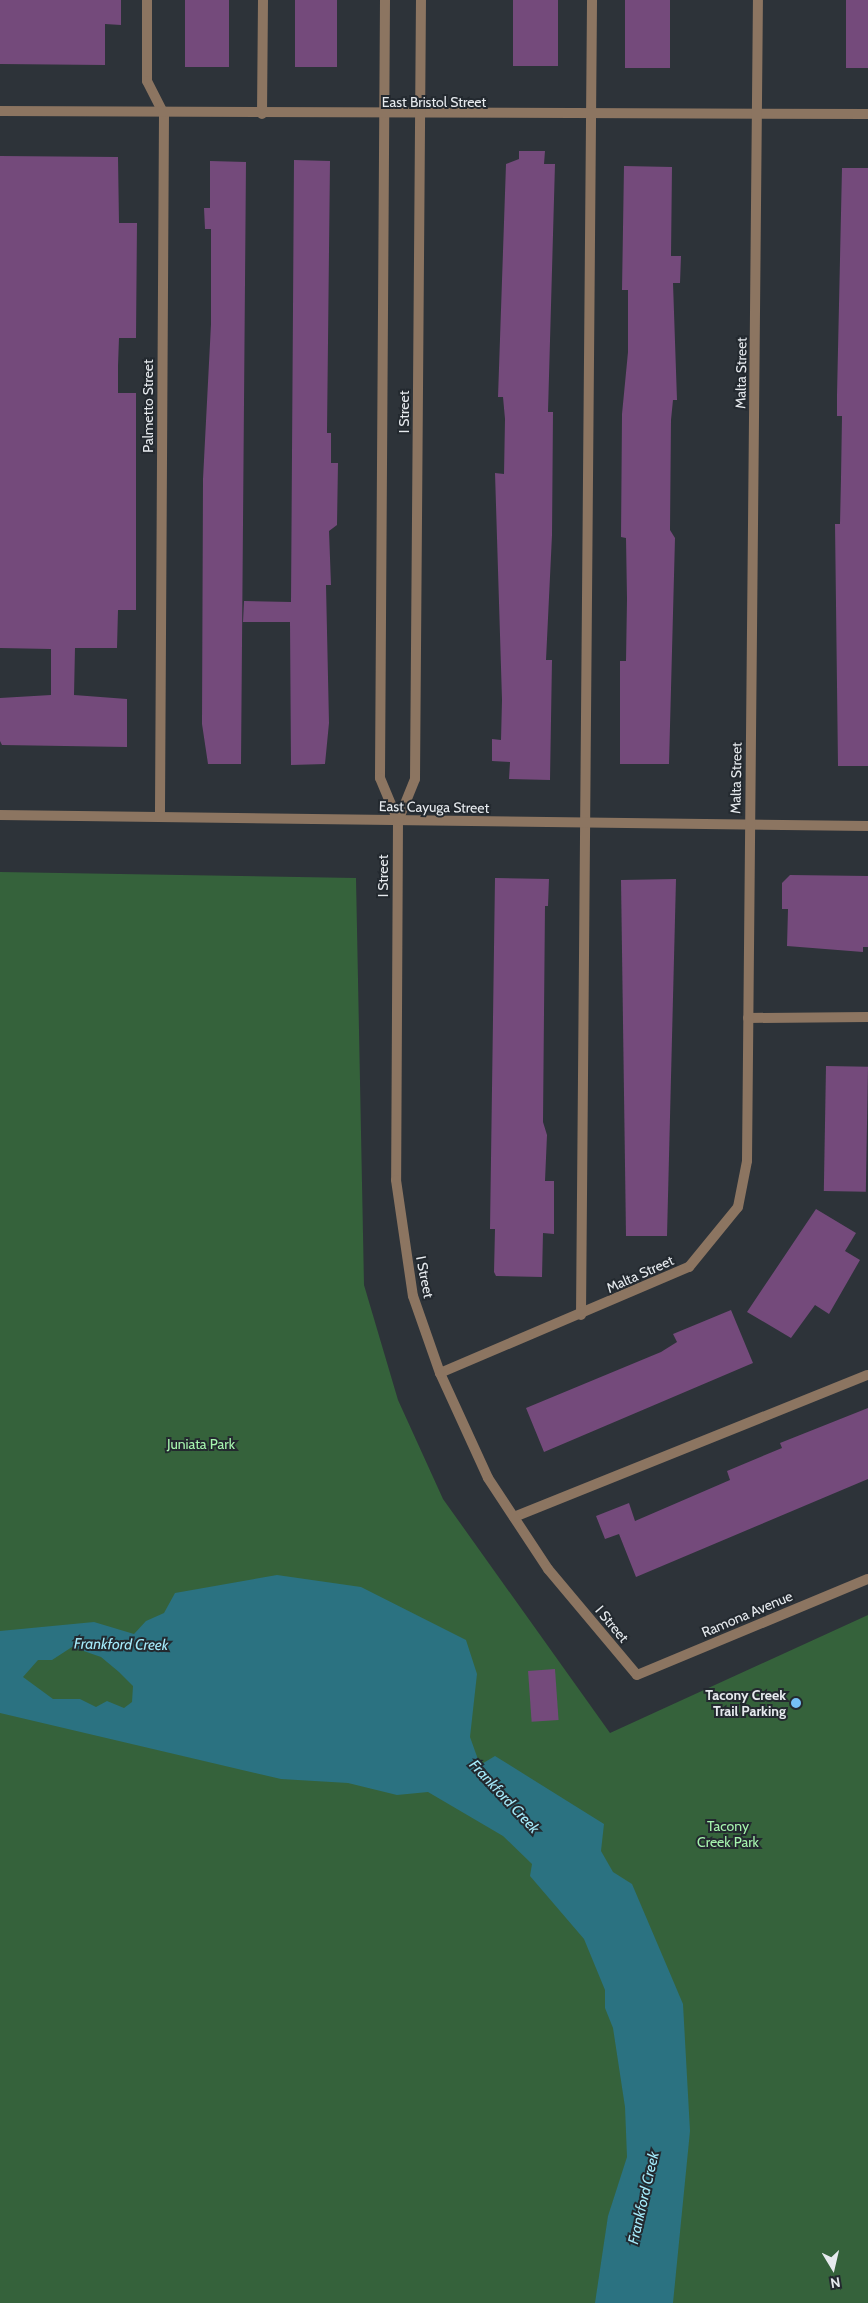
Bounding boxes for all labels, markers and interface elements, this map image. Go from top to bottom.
street label: East Bristol Street [382,94,486,110]
street label: Malta Street [732,337,750,409]
street label: Palmetto Street [140,359,156,453]
street label: I Street [396,391,412,433]
street label: Malta Street [727,742,745,814]
street label: East Cayuga Street [379,798,489,816]
street label: I Street [375,855,391,897]
street label: Malta Street [604,1252,676,1296]
street label: I Street [413,1254,437,1300]
park label: Juniata Park [167,1436,235,1452]
street label: Ramona Avenue [699,1587,795,1641]
street label: I Street [592,1602,632,1646]
water label: Frankford Creek [74,1635,168,1655]
place label: Tacony Creek Trail Parking [705,1687,786,1720]
marker: Tacony Creek Trail Parking [790,1697,802,1709]
water label: Frankford Creek [465,1756,543,1838]
park label: Tacony Creek Park [697,1818,759,1850]
water label: Frankford Creek [625,2150,663,2246]
north arrow [808,2243,858,2293]
text: N [829,2273,842,2292]

